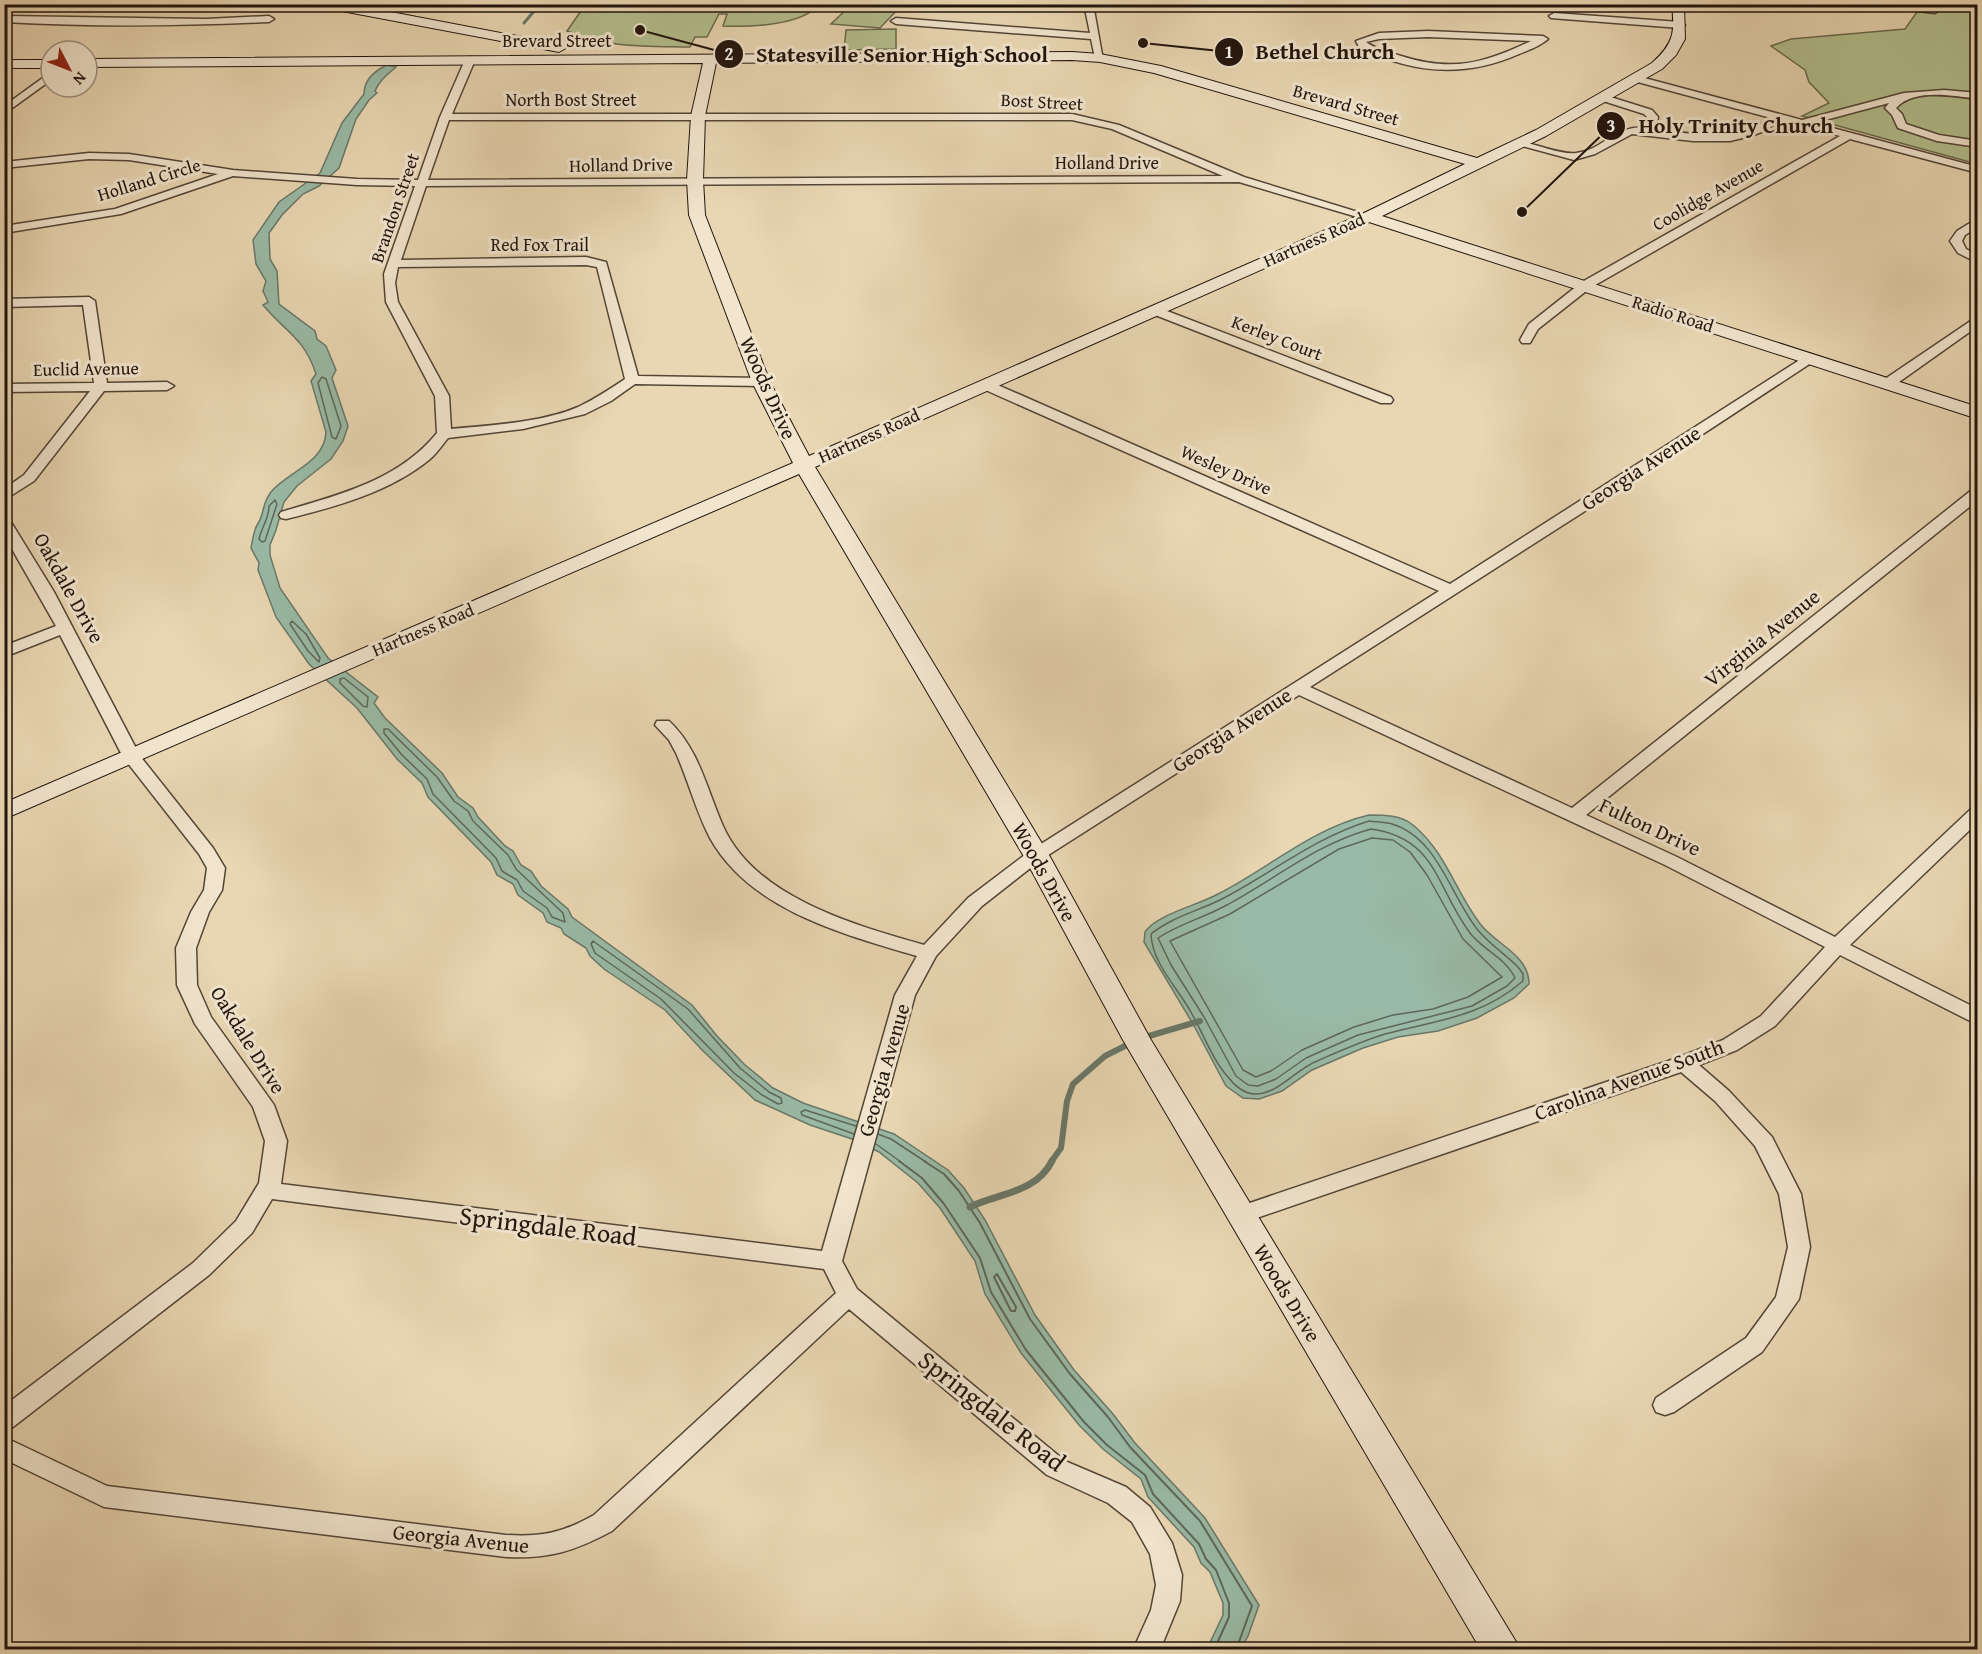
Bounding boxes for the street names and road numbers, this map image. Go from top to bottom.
street label: Brevard Street [502,27,612,54]
street label: Brevard Street [1290,76,1403,133]
street label: North Bost Street [505,86,637,113]
street label: Bost Street [1000,86,1085,117]
street label: Brandon Street [363,149,426,266]
street label: Holland Drive [1055,149,1159,176]
street label: Holland Drive [569,150,673,179]
street label: Holland Circle [94,151,204,208]
street label: Coolidge Avenue [1647,152,1768,237]
street label: Hartness Road [1259,205,1369,274]
street label: Red Fox Trail [491,231,589,258]
street label: Radio Road [1629,288,1718,340]
street label: Kerley Court [1228,308,1327,367]
street label: Woods Drive [732,331,805,444]
street label: Euclid Avenue [33,354,139,383]
street label: Hartness Road [814,401,924,470]
street label: Georgia Avenue [1575,417,1707,518]
street label: Wesley Drive [1176,437,1276,502]
street label: Oakdale Drive [26,527,113,649]
street label: Virginia Avenue [1697,581,1826,694]
street label: Hartness Road [367,596,478,663]
street label: Georgia Avenue [1166,679,1298,780]
street label: Fulton Drive [1594,789,1706,864]
street label: Woods Drive [1004,816,1085,927]
street label: Oakdale Drive [203,980,294,1100]
street label: Georgia Avenue [850,1000,917,1140]
street label: Carolina Avenue South [1530,1031,1728,1128]
street label: Springdale Road [457,1195,639,1256]
street label: Woods Drive [1246,1238,1329,1348]
street label: Springdale Road [910,1340,1075,1481]
street label: Georgia Avenue [391,1516,531,1561]

